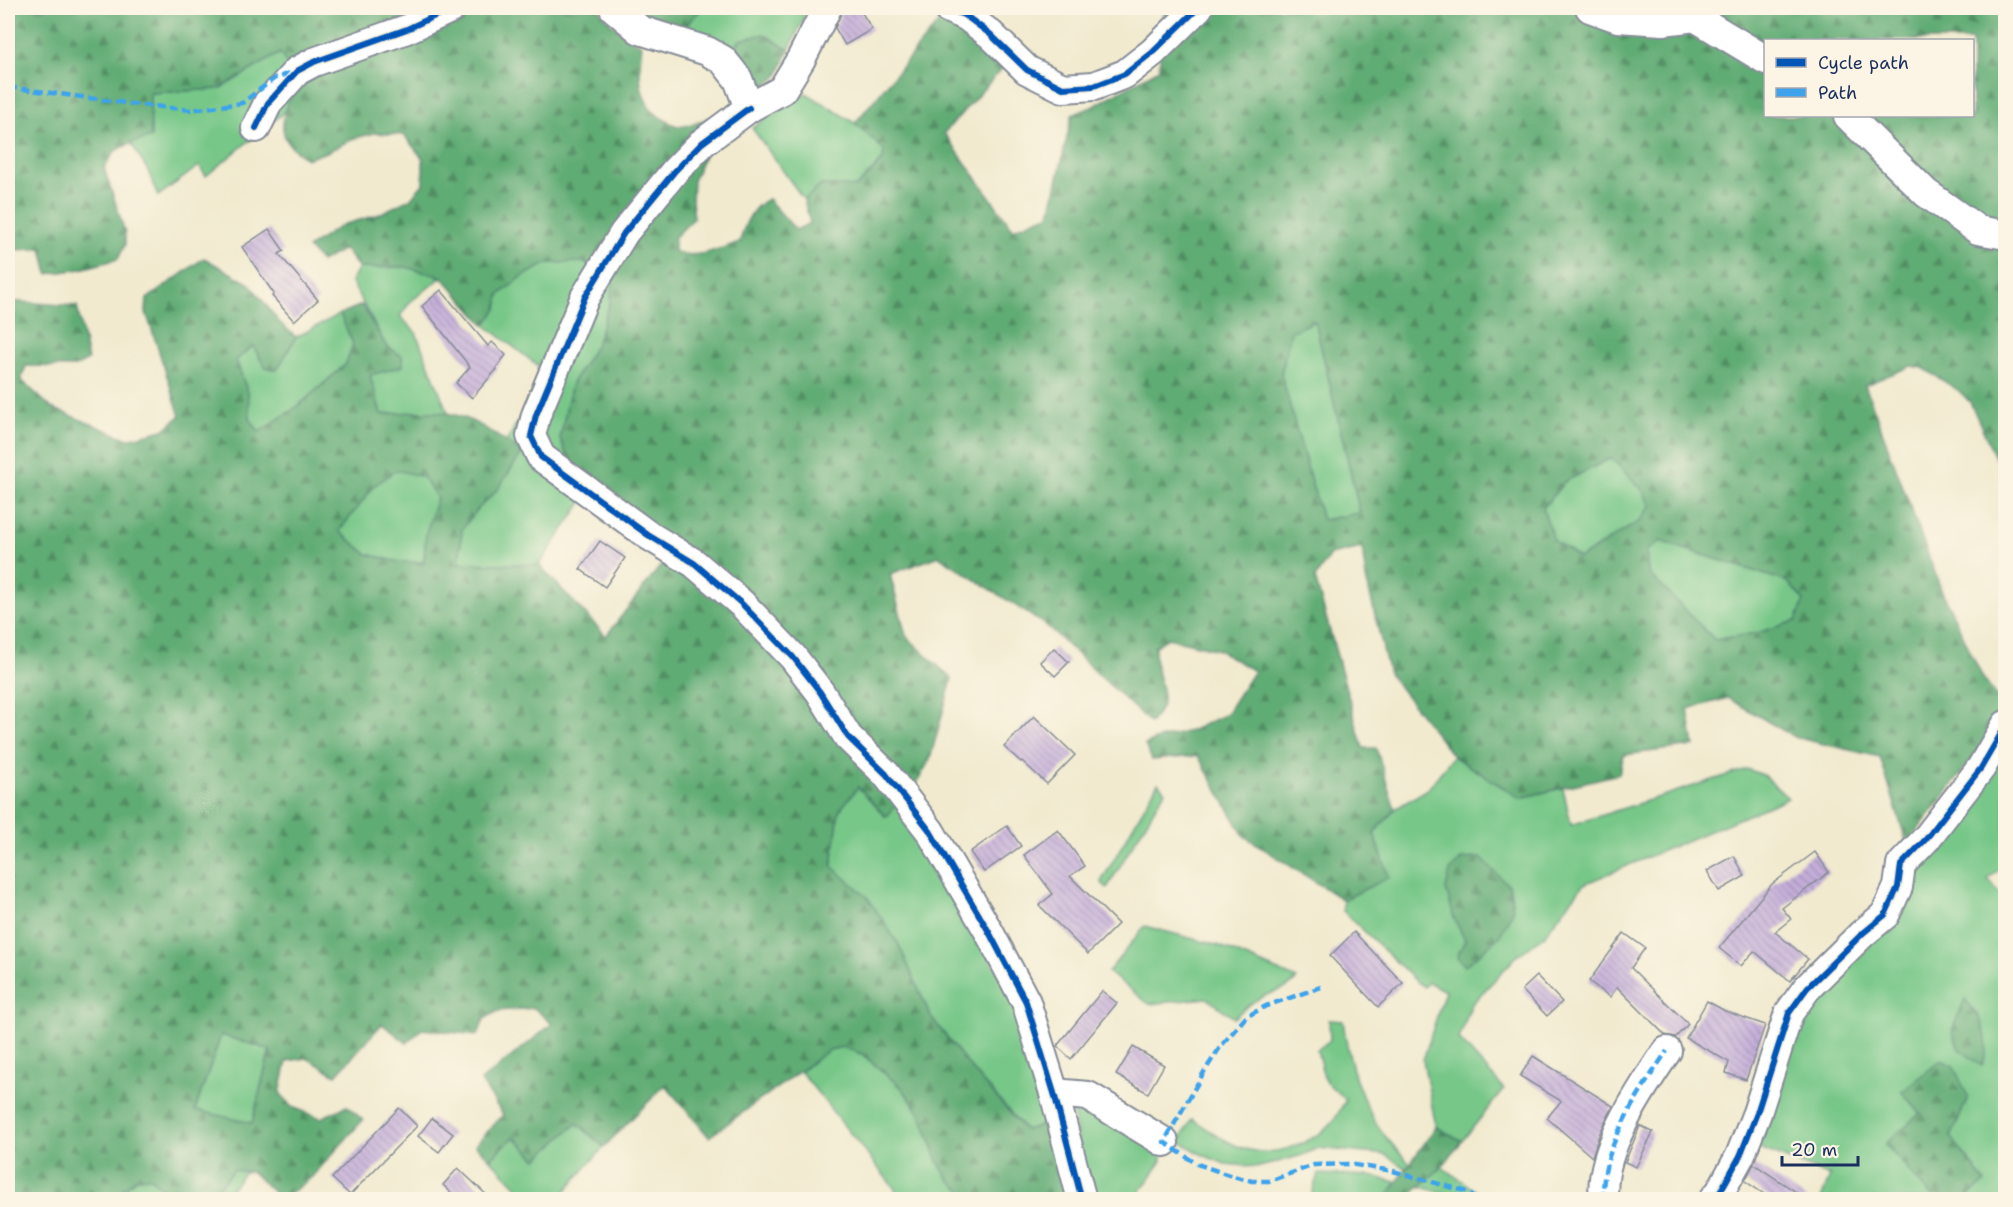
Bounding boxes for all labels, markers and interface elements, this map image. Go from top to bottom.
legend [1764,39,1974,117]
text: Cycle path [1818,51,1909,75]
text: Path [1818,81,1857,105]
scale bar [1782,1129,1858,1167]
text: 20 m [1791,1138,1837,1162]

